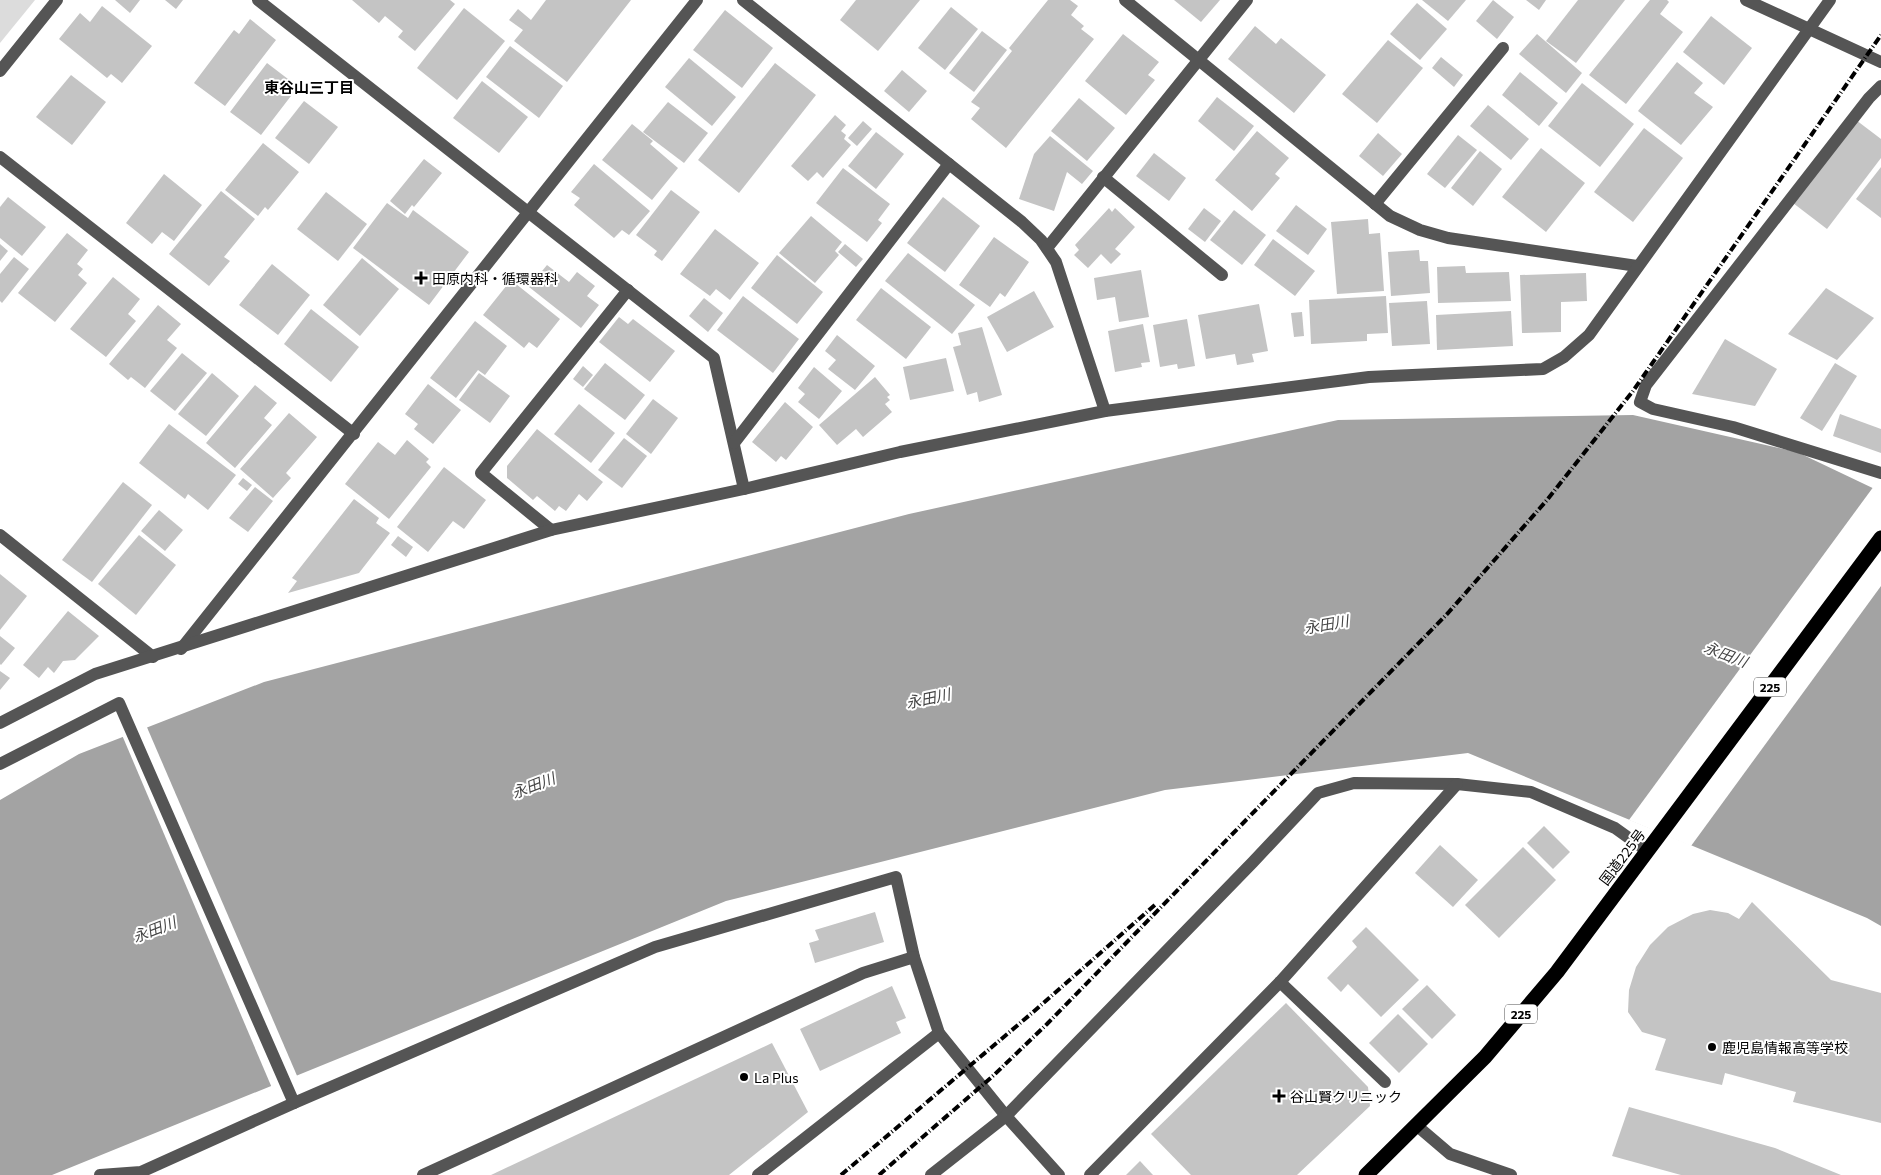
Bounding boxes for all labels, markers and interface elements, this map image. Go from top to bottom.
district label: 東谷山三丁目 [264,78,354,96]
place label: 田原内科・循環器科 [432,270,558,287]
marker: 田原内科・循環器科 [414,271,428,285]
water label: 永田川 [1302,611,1352,637]
water label: 永田川 [1702,638,1752,671]
road number: 225 [1754,678,1786,696]
water label: 永田川 [904,684,954,711]
water label: 永田川 [509,768,559,801]
street label: 国道225号 [1595,826,1649,888]
water label: 永田川 [130,912,180,945]
road number: 225 [1505,1004,1537,1024]
place label: 鹿児島情報高等学校 [1722,1039,1848,1056]
marker: 鹿児島情報高等学校 [1706,1041,1718,1053]
place label: La Plus [754,1069,799,1086]
marker: La Plus [738,1071,750,1083]
place label: 谷山賢クリニック [1290,1088,1402,1105]
marker: 谷山賢クリニック [1272,1089,1286,1103]

